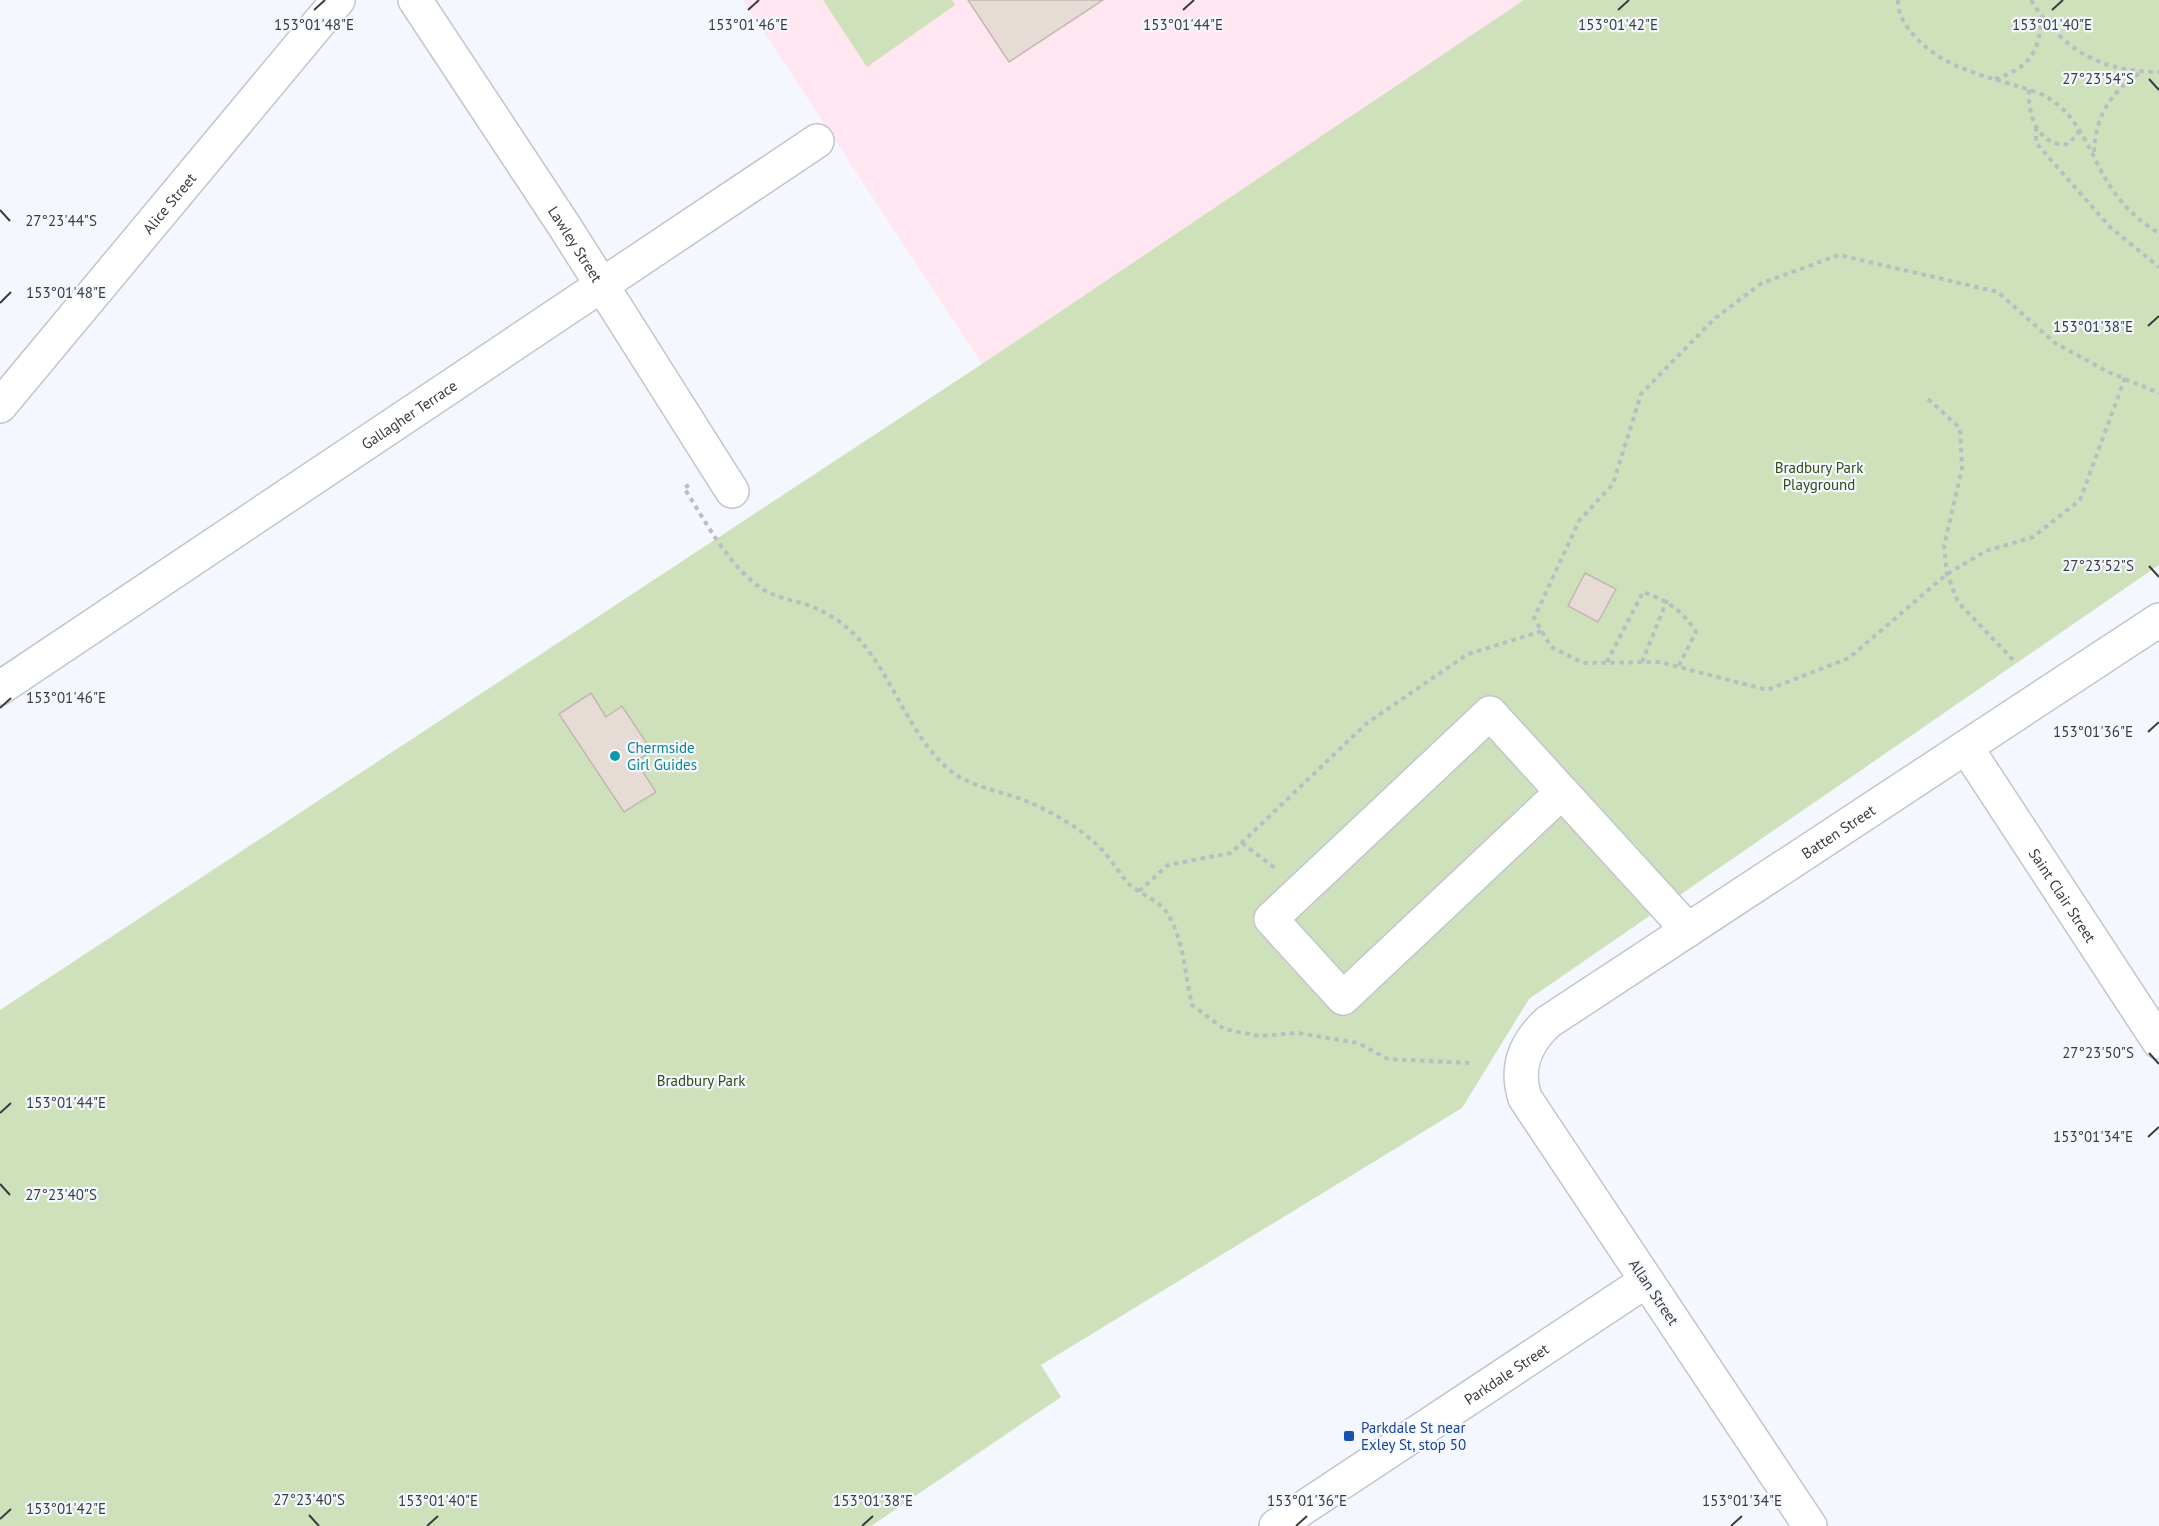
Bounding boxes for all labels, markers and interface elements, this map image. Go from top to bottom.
text: 153°01'48"E [274,15,354,34]
text: 153°01'46"E [708,15,788,34]
text: 153°01'44"E [1143,15,1223,34]
text: 153°01'42"E [1578,15,1658,34]
text: 153°01'40"E [2012,15,2092,34]
text: 27°23'54"S [2062,69,2134,88]
street label: Alice Street [138,169,200,237]
street label: Lawley Street [544,202,607,285]
text: 27°23'44"S [25,211,97,230]
text: 153°01'48"E [26,283,106,302]
text: 153°01'38"E [2053,317,2133,336]
street label: Gallagher Terrace [357,375,460,453]
park label: Bradbury Park Playground [1775,458,1864,494]
text: 27°23'52"S [2062,556,2134,575]
text: 153°01'46"E [26,688,106,707]
text: 153°01'36"E [2053,722,2133,741]
place label: Chermside Girl Guides [627,738,697,774]
marker: Chermside Girl Guides [608,749,622,763]
street label: Batten Street [1798,800,1879,862]
street label: Saint Clair Street [2025,844,2101,946]
text: 27°23'50"S [2062,1043,2134,1062]
park label: Bradbury Park [657,1071,746,1090]
text: 153°01'44"E [26,1093,106,1112]
text: 153°01'34"E [2053,1127,2133,1146]
text: 27°23'40"S [25,1185,97,1204]
street label: Allan Street [1625,1255,1683,1329]
street label: Parkdale Street [1460,1339,1552,1408]
place label: Parkdale St near Exley St, stop 50 [1361,1418,1466,1454]
marker: Parkdale St near Exley St, stop 50 [1342,1429,1356,1443]
text: 27°23'40"S [273,1490,345,1509]
text: 153°01'40"E [398,1491,478,1510]
text: 153°01'38"E [833,1491,913,1510]
text: 153°01'36"E [1267,1491,1347,1510]
text: 153°01'34"E [1702,1491,1782,1510]
text: 153°01'42"E [26,1499,106,1518]

